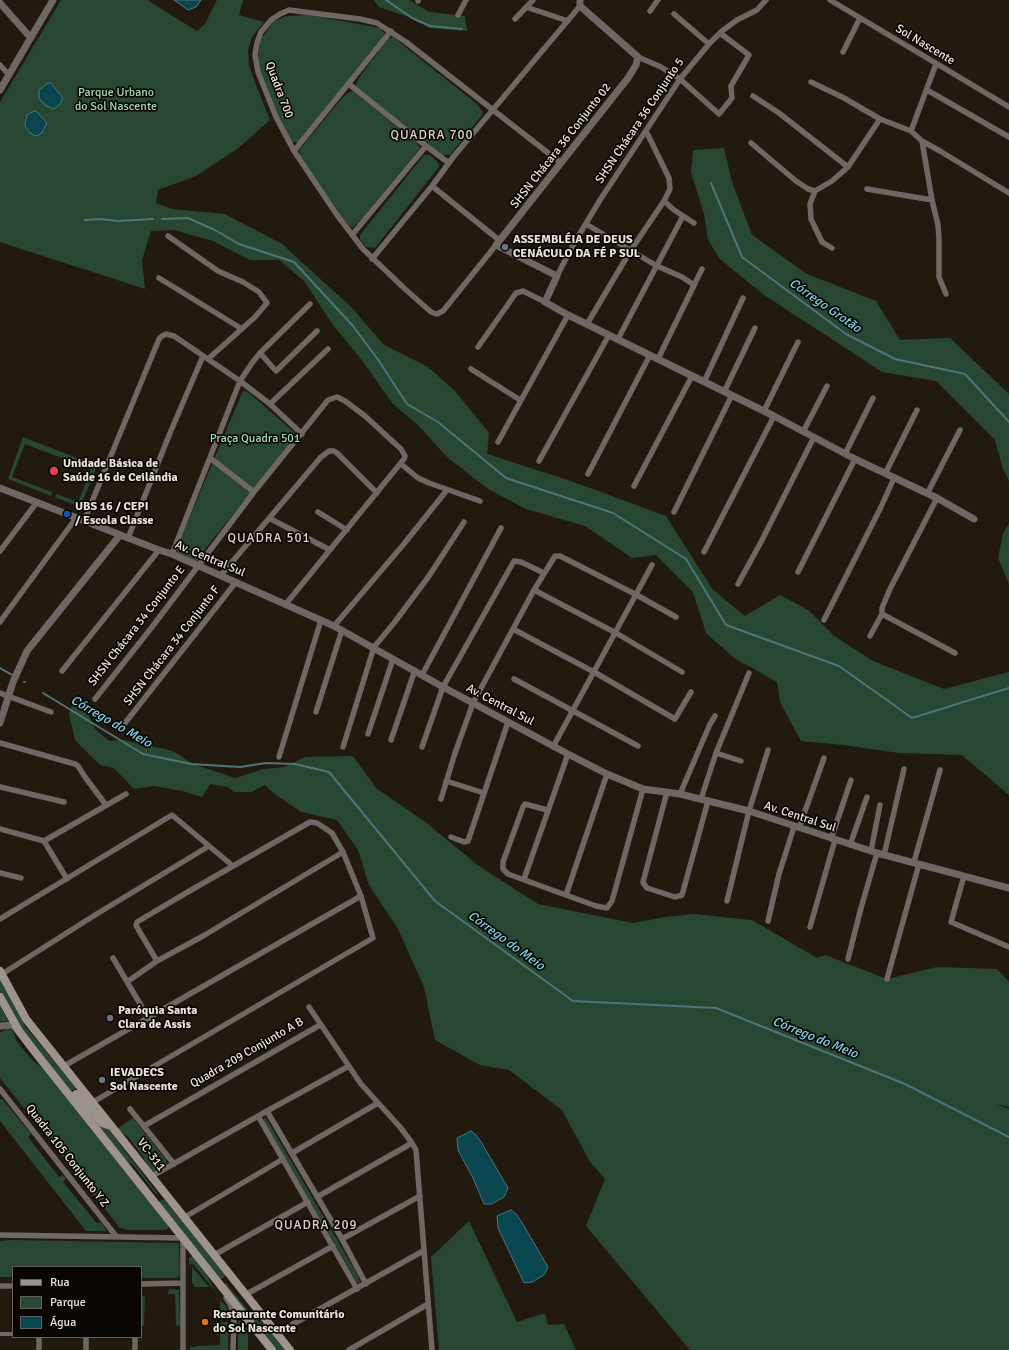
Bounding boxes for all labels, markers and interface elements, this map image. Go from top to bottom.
street label: Sol Nascente [893,22,957,68]
street label: SHSN Chácara 36 Conjunto 5 [593,56,687,186]
street label: Quadra 700 [262,60,296,120]
street label: SHSN Chácara 36 Conjunto 02 [508,81,614,211]
park label: Parque Urbano do Sol Nascente [75,86,157,114]
district label: QUADRA 700 [391,128,473,144]
place label: ASSEMBLÉIA DE DEUS CENÁCULO DA FÉ P SUL [513,233,640,261]
marker: ASSEMBLÉIA DE DEUS CENÁCULO DA FÉ P SUL [500,242,510,252]
water label: Córrego Grotão [786,275,864,337]
park label: Praça Quadra 501 [210,432,300,446]
place label: Unidade Básica de Saúde 16 de Ceilândia [63,457,178,485]
marker: Unidade Básica de Saúde 16 de Ceilândia [48,465,60,477]
place label: UBS 16 / CEPI / Escola Classe [75,500,154,528]
marker: UBS 16 / CEPI / Escola Classe [62,509,72,519]
district label: QUADRA 501 [228,531,310,547]
street label: Av. Central Sul [173,538,247,580]
street label: SHSN Chácara 34 Conjunto E [86,563,188,689]
street label: SHSN Chácara 34 Conjunto F [121,583,223,709]
street label: Av. Central Sul [464,681,536,729]
water label: Córrego do Meio [68,693,154,751]
street label: Av. Central Sul [762,799,838,835]
water label: Córrego do Meio [465,908,547,974]
place label: Paróquia Santa Clara de Assis [118,1004,197,1032]
marker: Paróquia Santa Clara de Assis [105,1013,115,1023]
water label: Córrego do Meio [770,1014,860,1062]
street label: Quadra 209 Conjunto A B [188,1015,306,1091]
place label: IEVADECS Sol Nascente [110,1066,178,1094]
marker: IEVADECS Sol Nascente [97,1075,107,1085]
street label: Quadra 105 Conjunto Y Z [22,1102,112,1210]
street label: VC-311 [134,1136,168,1174]
district label: QUADRA 209 [275,1218,357,1234]
legend [12,1266,142,1338]
text: Rua [50,1275,70,1290]
text: Parque [50,1295,86,1310]
place label: Restaurante Comunitário do Sol Nascente [213,1308,344,1336]
text: Água [50,1315,76,1330]
marker: Restaurante Comunitário do Sol Nascente [200,1317,210,1327]

